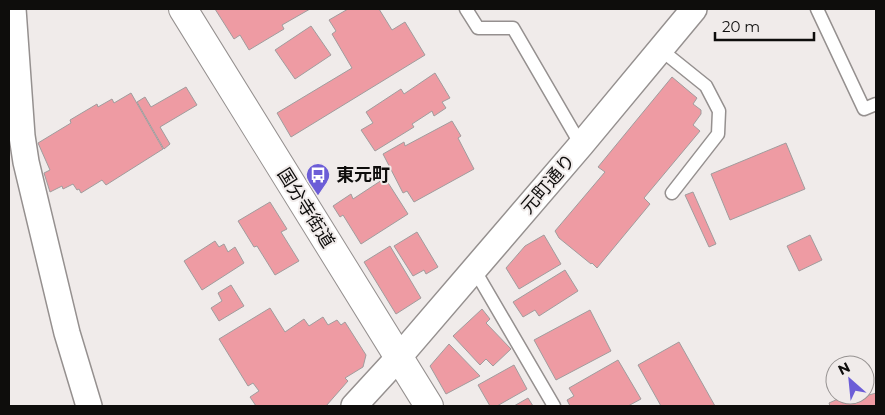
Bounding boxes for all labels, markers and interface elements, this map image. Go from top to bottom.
scale bar [715,10,814,42]
text: 20 m [722,17,760,36]
street label: 元町通り [516,150,580,218]
bus stop icon: 東元町 [305,162,331,196]
street label: 国分寺街道 [273,164,339,252]
place label: 東元町 [336,164,390,186]
north arrow [825,355,875,405]
text: N [835,358,853,379]

